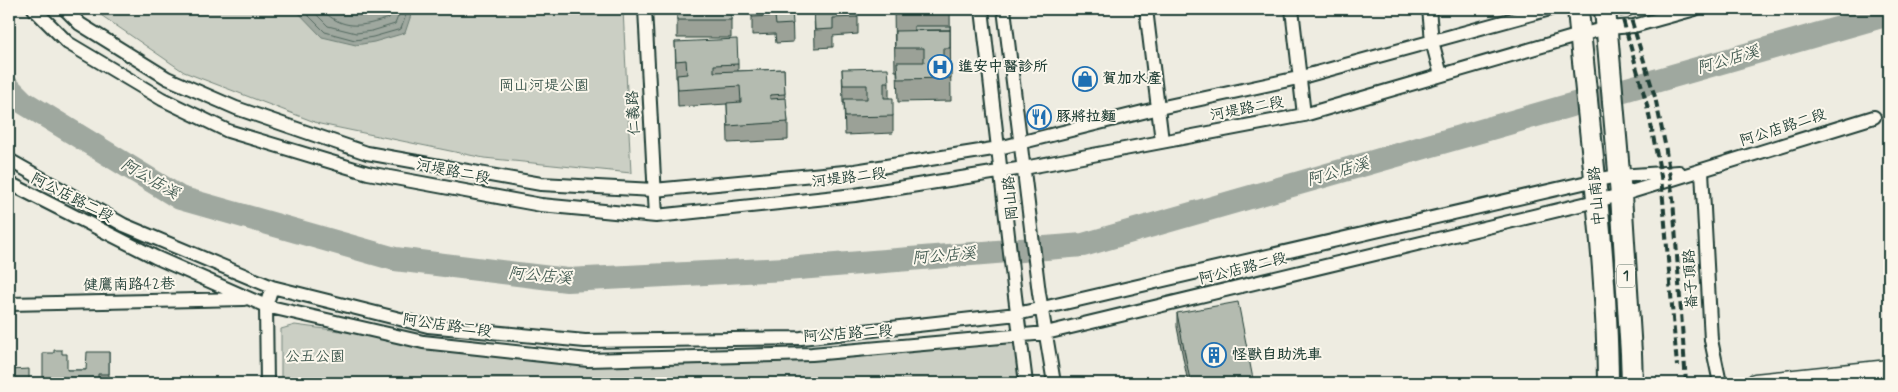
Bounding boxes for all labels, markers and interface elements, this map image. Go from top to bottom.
water label: 阿公店溪 [1694,41,1763,79]
hospital icon: 進安中醫診所 [927,54,953,80]
place label: 進安中醫診所 [958,57,1048,77]
shop icon: 賀加水產 [1072,66,1098,92]
place label: 賀加水產 [1102,69,1162,89]
park label: 岡山河堤公園 [499,76,589,96]
street label: 仁義路 [623,90,645,136]
street label: 河堤路二段 [1208,92,1286,126]
restaurant icon: 豚將拉麵 [1026,104,1052,130]
street label: 阿公店路二段 [1737,105,1829,151]
place label: 豚將拉麵 [1056,107,1116,127]
water label: 阿公店溪 [1304,153,1373,191]
water label: 阿公店溪 [117,154,184,205]
street label: 河堤路二段 [414,155,492,189]
street label: 河堤路二段 [811,164,887,192]
street label: 中山南路 [1584,165,1610,227]
street label: 阿公店路二段 [27,169,117,227]
street label: 岡山路 [999,175,1023,221]
water label: 阿公店溪 [911,243,978,269]
street label: 阿公店路二段 [1197,248,1289,290]
street label: 崙子頂路 [1679,249,1703,309]
water label: 阿公店溪 [507,263,574,289]
road number: 1 [1617,264,1635,288]
street label: 健鷹南路42巷 [83,274,175,296]
street label: 阿公店路二段 [401,310,493,342]
street label: 阿公店路二段 [802,321,894,347]
building icon: 怪獸自助洗車 [1201,342,1227,368]
place label: 怪獸自助洗車 [1232,345,1322,365]
park label: 公五公園 [285,347,345,367]

